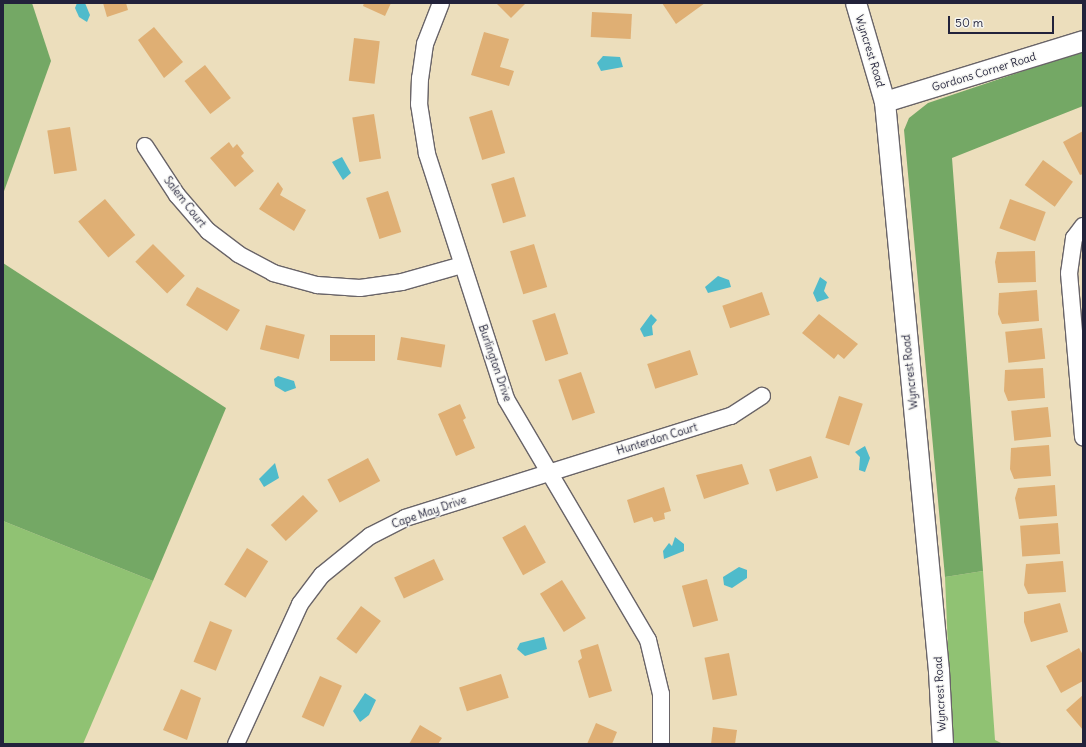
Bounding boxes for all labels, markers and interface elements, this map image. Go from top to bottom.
scale bar [950,8,1056,34]
street label: Wyncrest Road [853,13,887,89]
text: 50 m [955,15,983,30]
street label: Gordons Corner Road [930,50,1038,94]
street label: Salem Court [161,174,209,230]
street label: Burlington Drive [476,323,514,403]
street label: Wyncrest Road [900,334,920,410]
street label: Hunterdon Court [615,420,699,458]
street label: Cape May Drive [390,493,468,531]
street label: Wyncrest Road [931,656,949,732]

